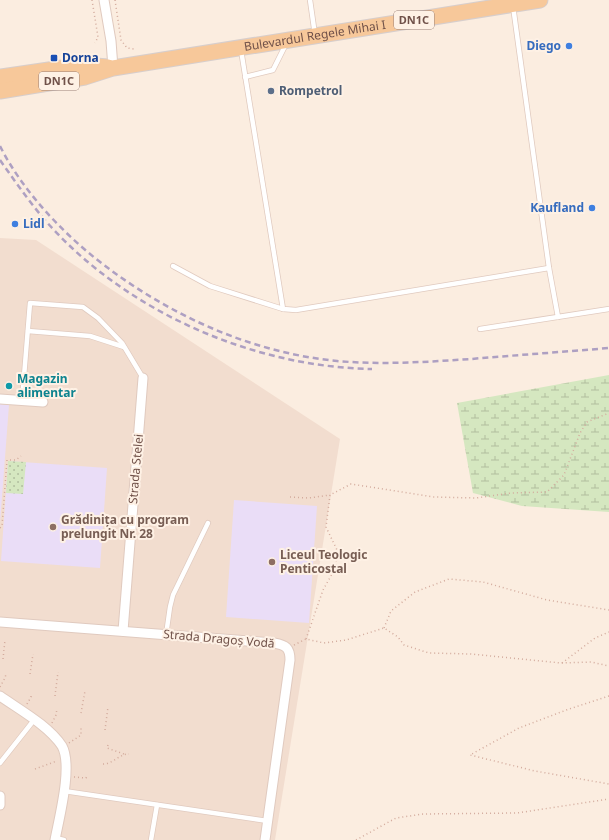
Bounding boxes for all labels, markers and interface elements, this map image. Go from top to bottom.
road number: DN1C [394,11,434,29]
street label: Bulevardul Regele Mihai I [243,16,387,55]
place label: Diego [526,37,561,54]
marker: Diego [564,41,574,51]
place label: Dorna [62,49,99,66]
marker: Dorna [49,53,59,63]
road number: DN1C [39,72,79,90]
place label: Rompetrol [279,82,342,99]
marker: Rompetrol [266,86,276,96]
place label: Kaufland [530,199,584,216]
marker: Kaufland [587,203,597,213]
place label: Lidl [23,215,44,232]
marker: Lidl [10,219,20,229]
place label: Magazin alimentar [17,370,76,401]
marker: Magazin alimentar [4,381,14,391]
street label: Strada Stelei [124,433,147,505]
place label: Grădinița cu program prelungit Nr. 28 [61,511,189,542]
marker: Grădinița cu program prelungit Nr. 28 [48,522,58,532]
place label: Liceul Teologic Penticostal [280,546,367,577]
marker: Liceul Teologic Penticostal [267,557,277,567]
street label: Strada Dragoș Vodă [163,625,275,652]

